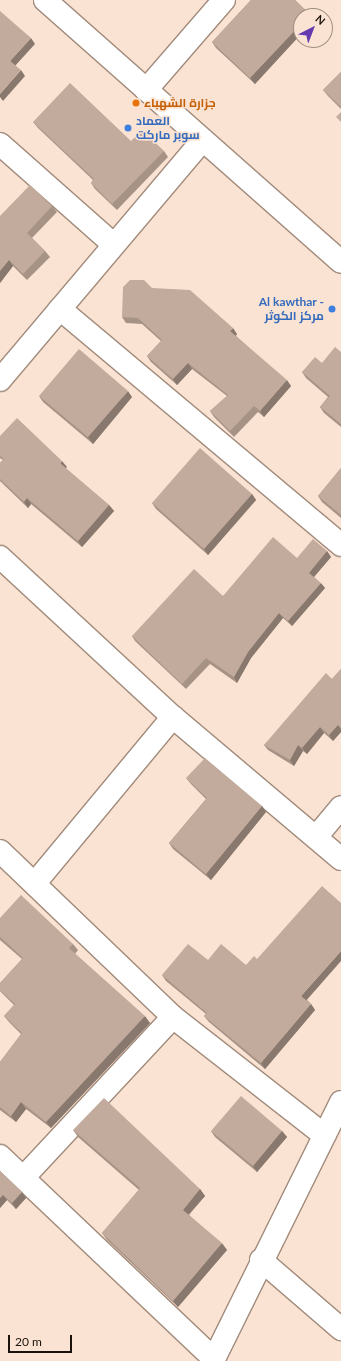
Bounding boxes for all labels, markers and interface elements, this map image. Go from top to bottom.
north arrow [293,8,333,48]
text: N [313,12,328,27]
place label: جزارة الشهباء [144,96,216,110]
marker: جزارة الشهباء [131,98,141,108]
place label: العماد سوبر ماركت [136,114,200,142]
marker: العماد سوبر ماركت [123,123,133,133]
place label: Al kawthar - مركز الكوثر [259,295,324,323]
marker: Al kawthar - مركز الكوثر [327,304,337,314]
scale bar [10,1327,74,1353]
text: 20 m [15,1334,42,1349]

